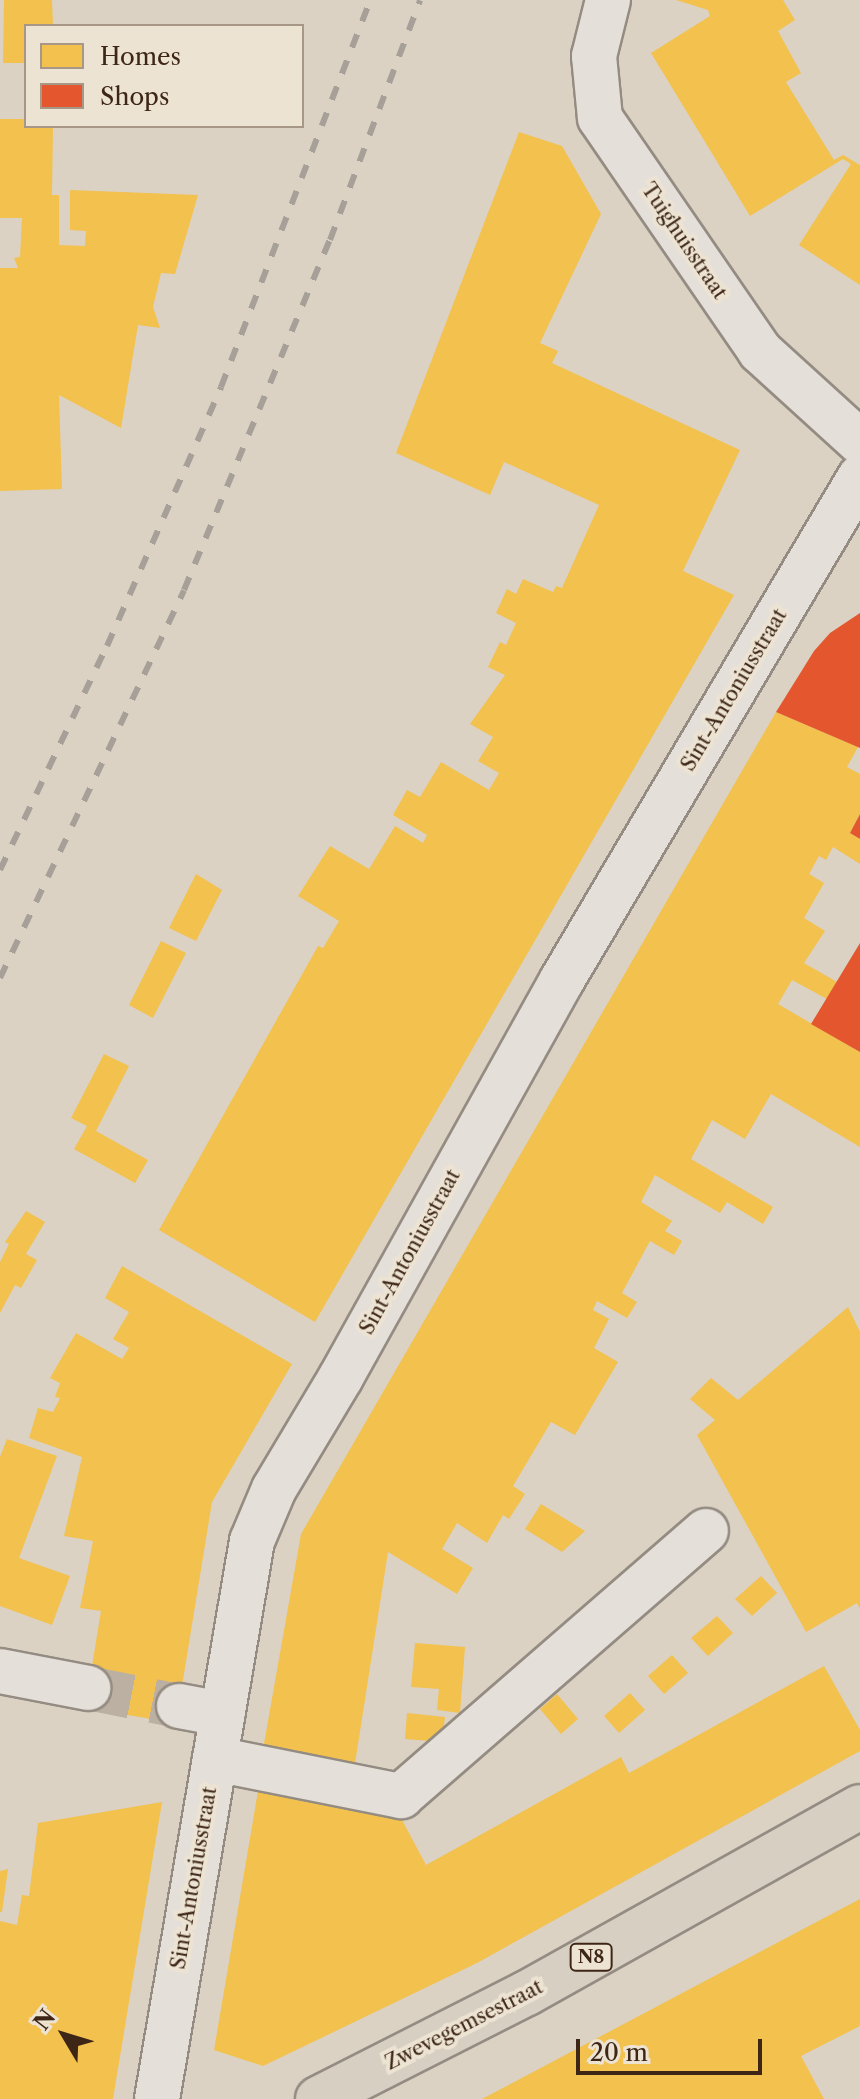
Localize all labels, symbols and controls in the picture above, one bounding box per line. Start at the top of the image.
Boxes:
legend [24,24,304,128]
text: Homes [100,42,181,71]
text: Shops [100,82,169,111]
street label: Tuighuisstraat [636,178,732,304]
street label: Sint-Antoniusstraat [676,605,792,775]
street label: Sint-Antoniusstraat [355,1165,465,1339]
street label: Sint-Antoniusstraat [166,1785,222,1971]
road number: N8 [569,1943,613,1971]
street label: Zwevegemsestraat [381,1975,547,2075]
north arrow [24,1995,104,2075]
text: N [28,2004,61,2036]
scale bar [580,2023,766,2073]
text: 20 m [590,2038,648,2067]

